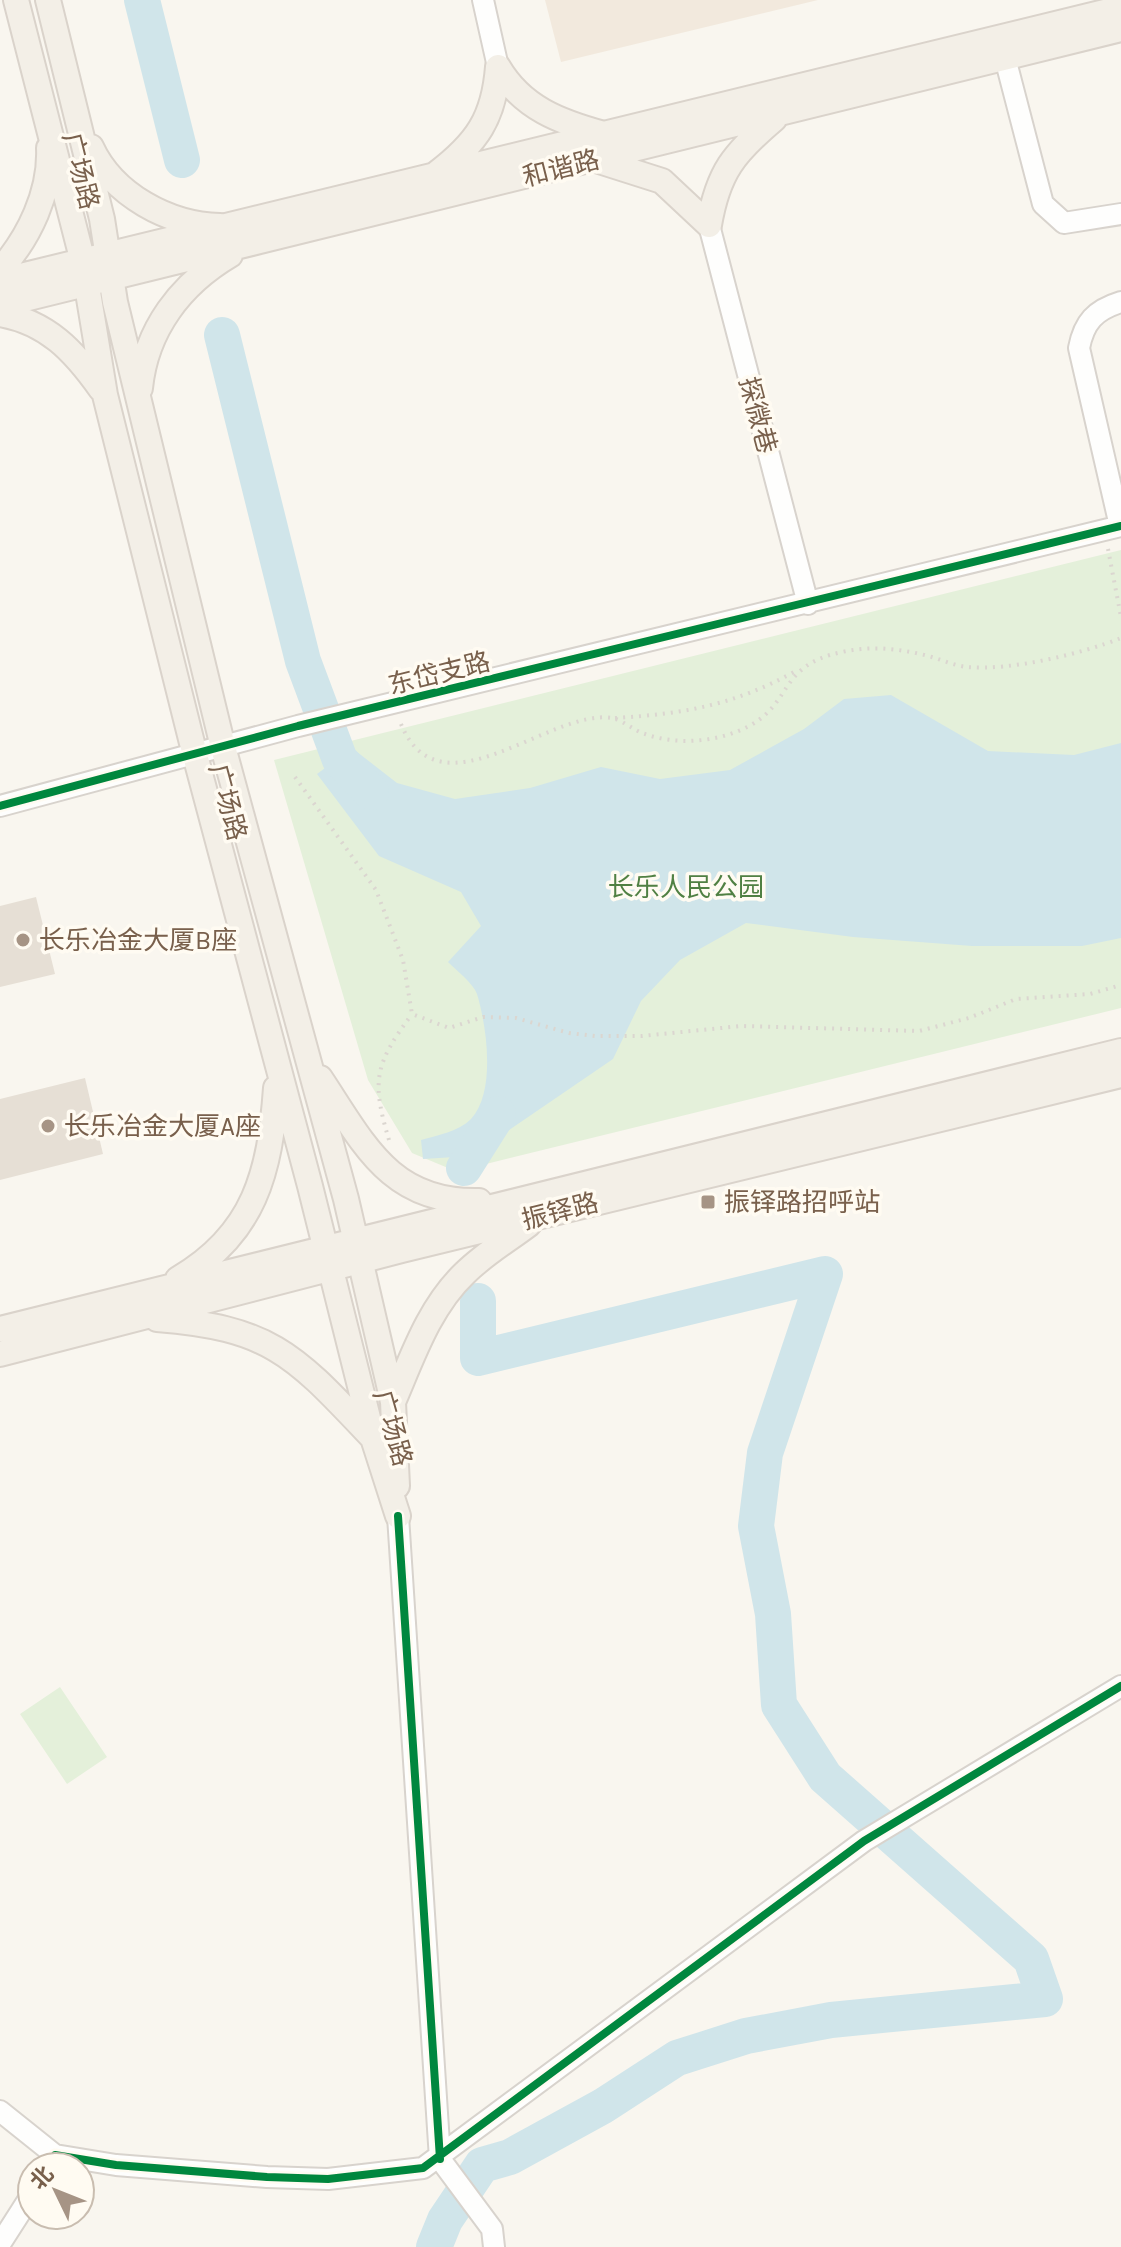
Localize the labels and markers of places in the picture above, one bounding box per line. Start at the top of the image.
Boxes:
place label: 长乐冶金大厦B座 [39,925,237,956]
marker: 长乐冶金大厦B座 [14,931,32,949]
place label: 长乐冶金大厦A座 [64,1111,261,1142]
marker: 长乐冶金大厦A座 [39,1117,57,1135]
place label: 振铎路招呼站 [724,1187,880,1218]
marker: 振铎路招呼站 [699,1193,717,1211]

